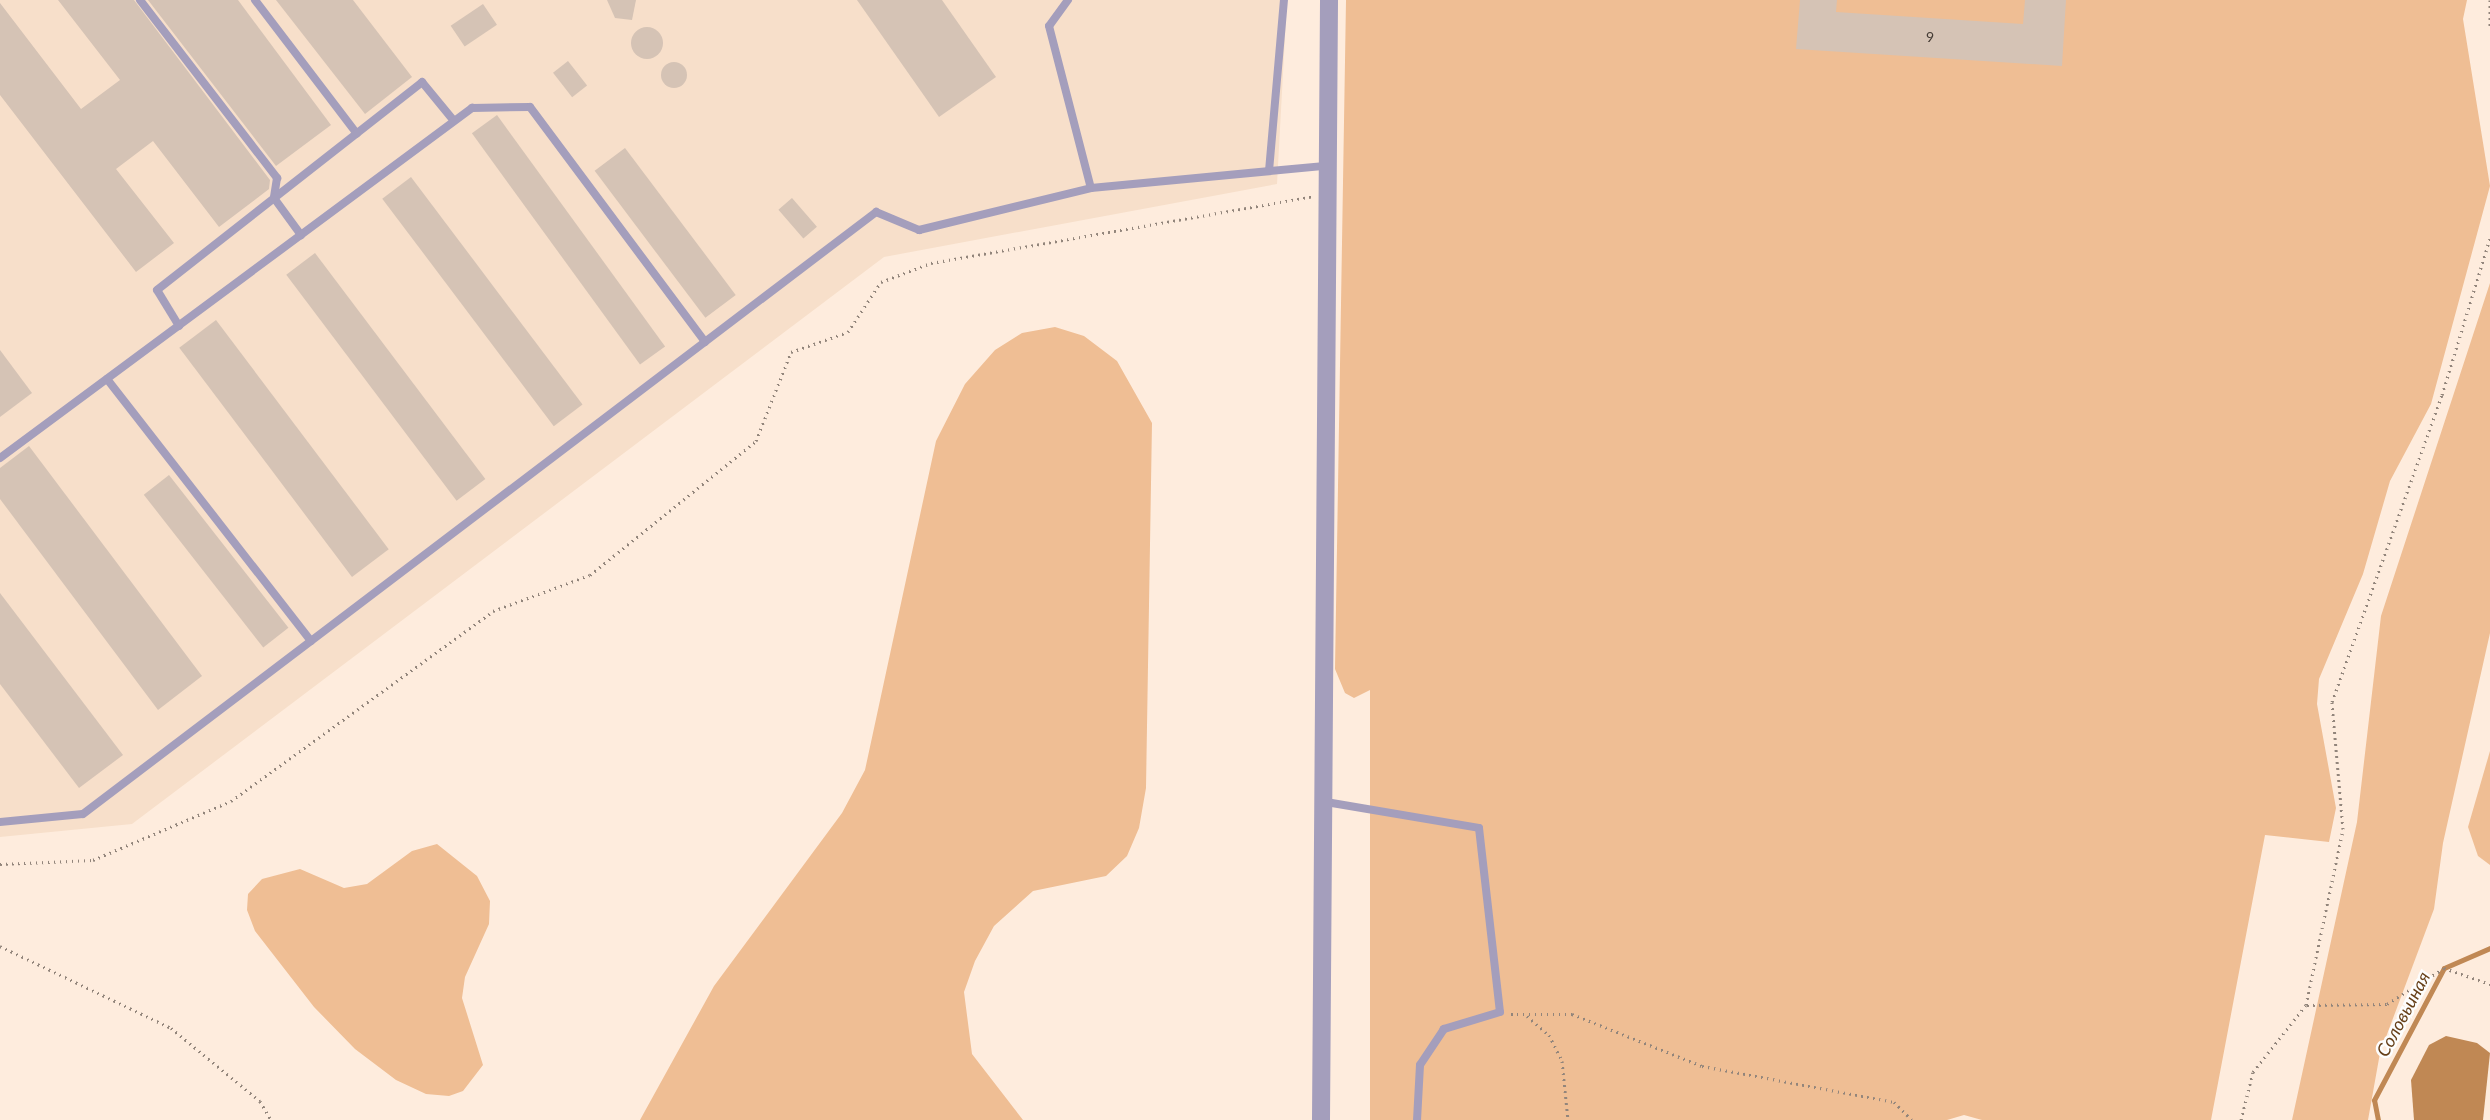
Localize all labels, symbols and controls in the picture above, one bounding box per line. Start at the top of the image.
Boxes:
house number: 9 [1926,29,1934,45]
water label: Соловьиная [2372,968,2434,1060]

